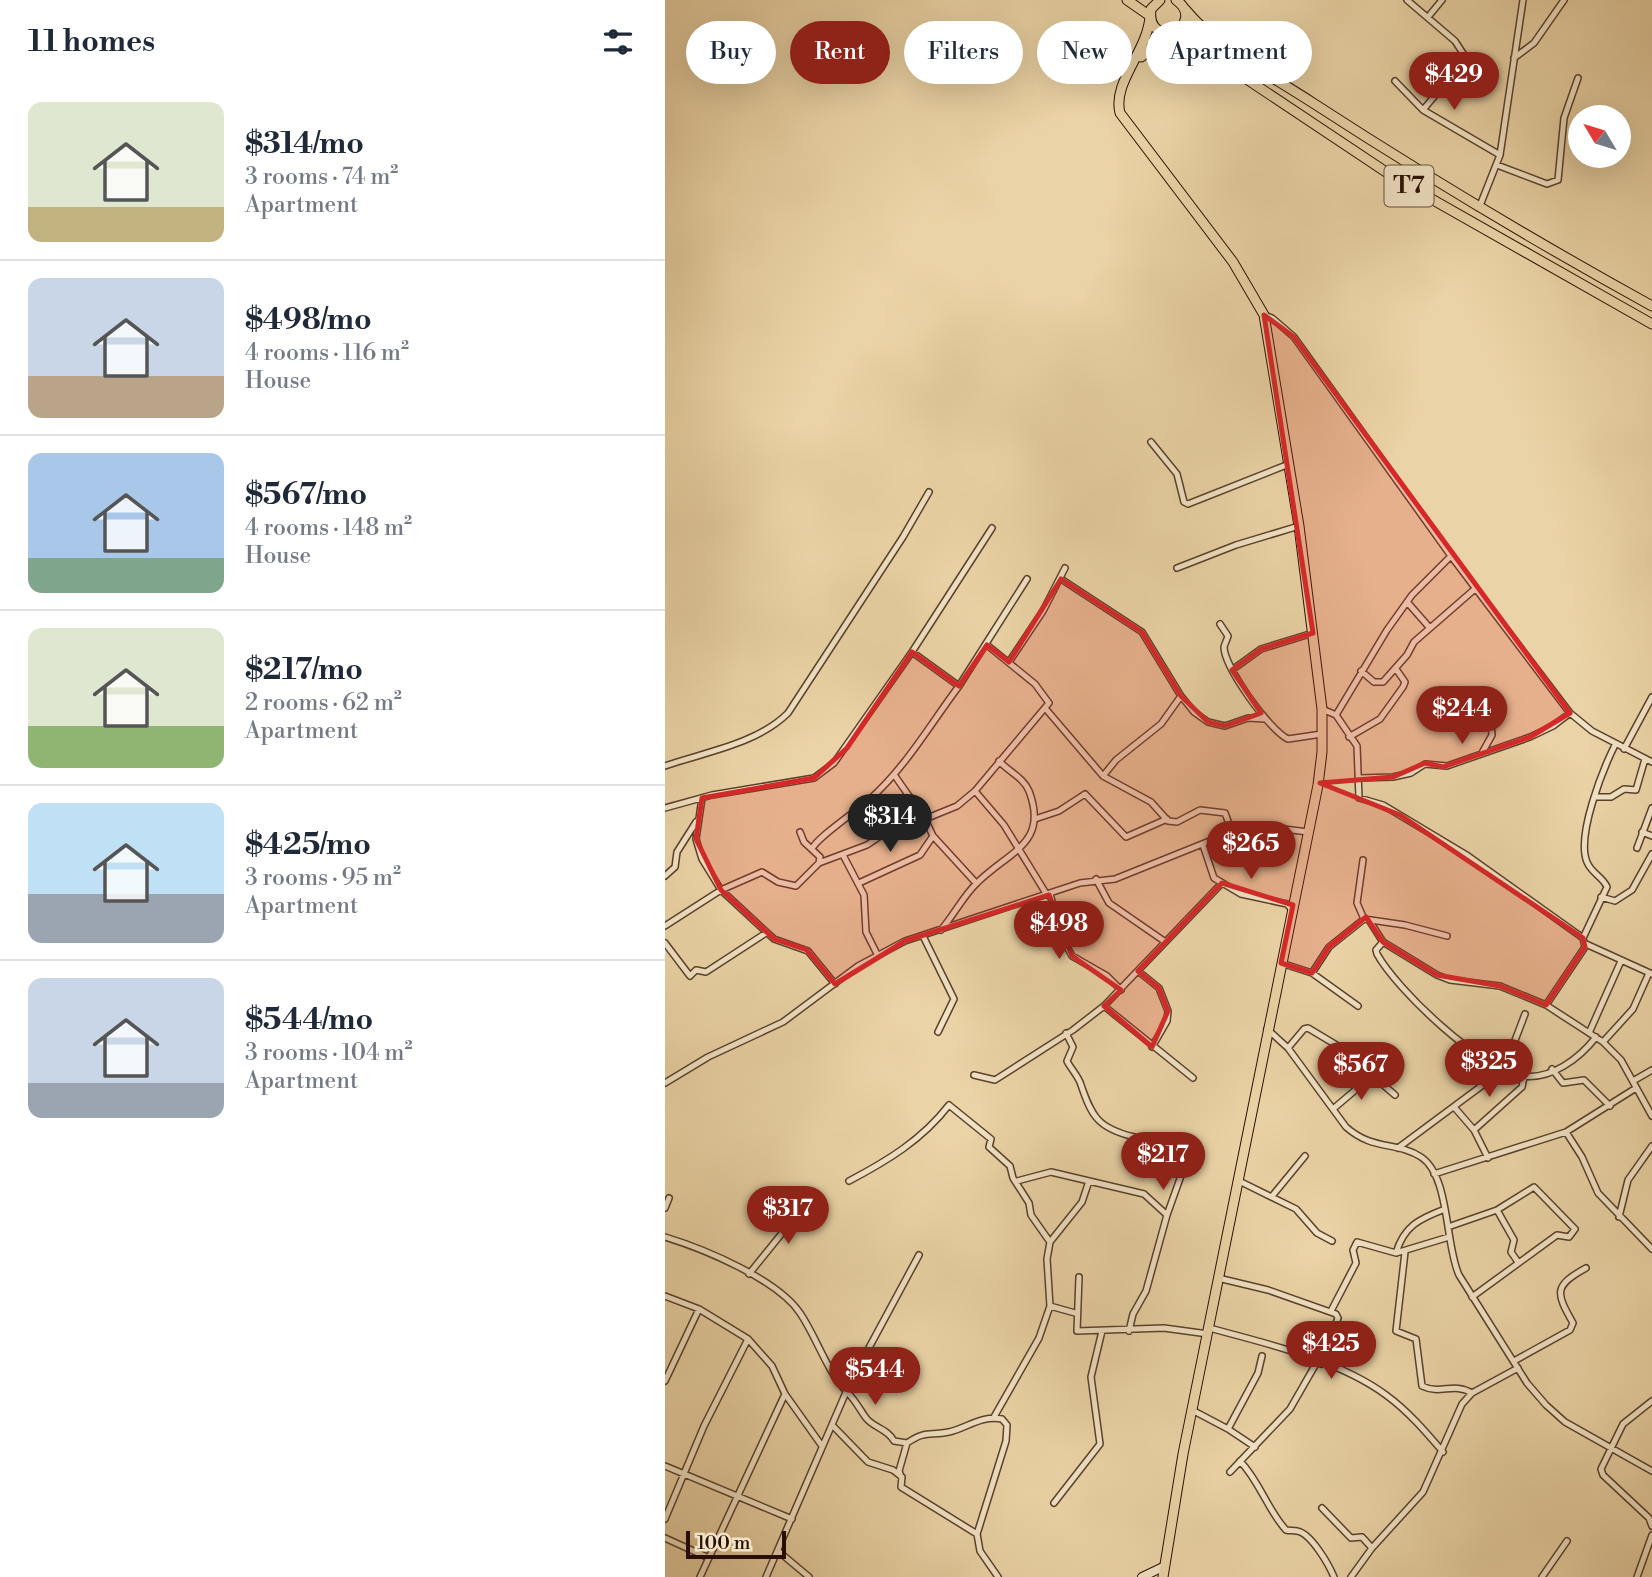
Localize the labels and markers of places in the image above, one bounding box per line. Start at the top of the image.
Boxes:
pin: $429 [1413,52,1495,112]
pin: $244 [1421,686,1503,746]
pin: $314 [849,794,931,854]
pin: $265 [1210,822,1292,881]
pin: $498 [1018,902,1100,961]
pin: $325 [1448,1040,1530,1099]
pin: $567 [1320,1042,1402,1102]
pin: $217 [1122,1132,1204,1192]
pin: $317 [747,1186,829,1246]
pin: $425 [1290,1322,1372,1381]
pin: $544 [834,1348,916,1407]

